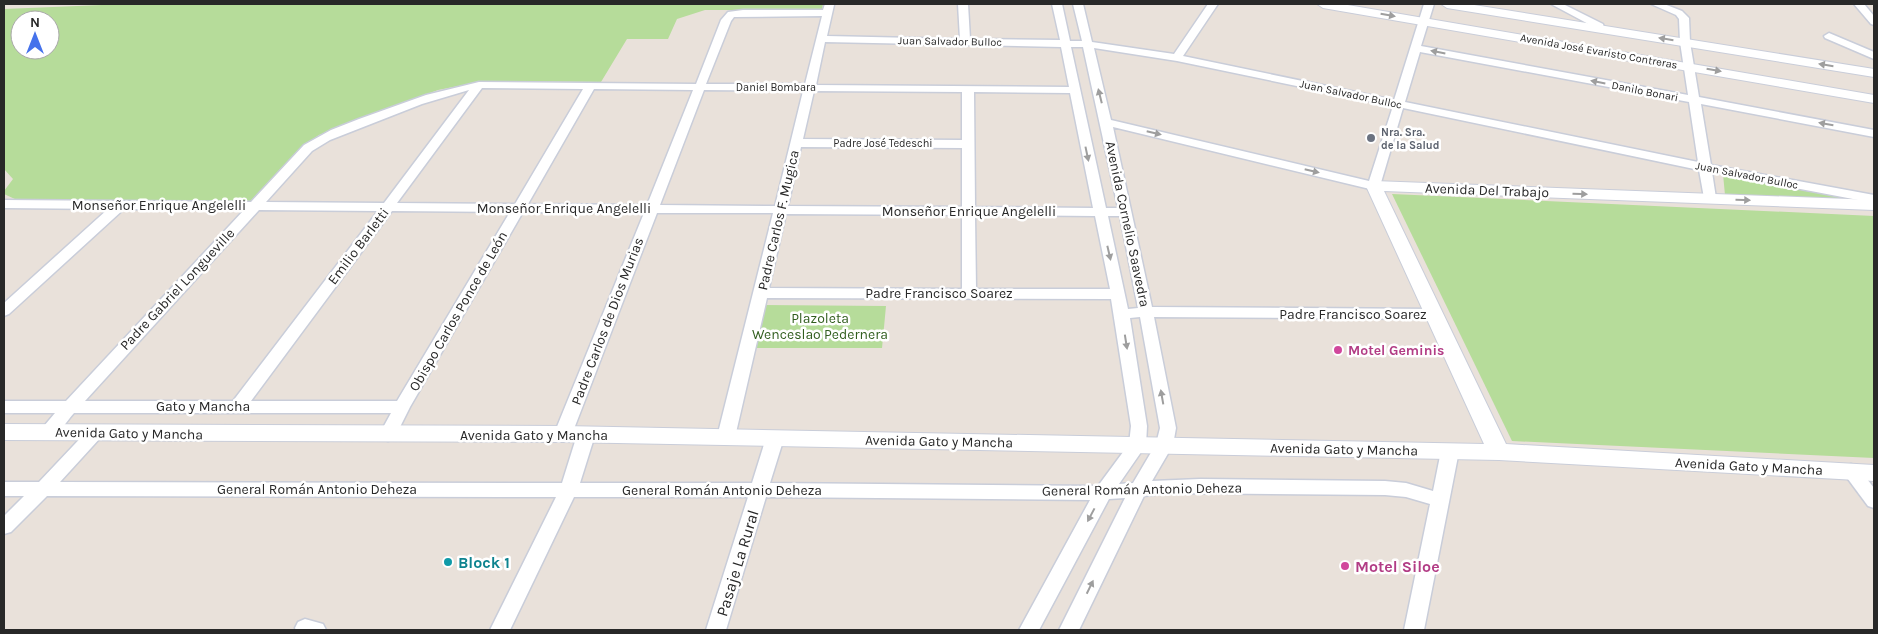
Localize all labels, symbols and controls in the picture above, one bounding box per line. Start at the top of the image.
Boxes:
north arrow [10,10,60,60]
one-way arrow [1380,12,1396,20]
text: N [30,14,40,31]
street label: Avenida José Evaristo Contreras [1519,31,1679,72]
street label: Juan Salvador Bulloc [898,34,1003,49]
one-way arrow [1657,35,1673,43]
one-way arrow [1430,47,1446,55]
one-way arrow [1818,61,1834,69]
one-way arrow [1706,67,1722,75]
street label: Juan Salvador Bulloc [1299,77,1404,112]
one-way arrow [1589,77,1605,85]
street label: Danilo Bonari [1610,79,1679,104]
street label: Daniel Bombara [736,81,816,94]
one-way arrow [1096,88,1104,103]
one-way arrow [1819,120,1834,128]
place label: Nra. Sra. de la Salud [1381,126,1439,152]
one-way arrow [1147,130,1162,138]
marker: Nra. Sra. de la Salud [1365,132,1377,144]
street label: Padre José Tedeschi [833,137,933,150]
street label: Avenida Cornelio Saavedra [1102,140,1153,309]
one-way arrow [1084,147,1092,163]
street label: Padre Carlos F. Mugica [754,148,803,292]
street label: Juan Salvador Bulloc [1694,159,1800,192]
one-way arrow [1305,167,1320,175]
street label: Avenida Del Trabajo [1425,180,1549,201]
one-way arrow [1573,190,1589,198]
one-way arrow [1735,196,1751,204]
street label: Monseñor Enrique Angelelli [72,197,246,214]
street label: Monseñor Enrique Angelelli [477,200,651,217]
street label: Monseñor Enrique Angelelli [882,203,1056,220]
street label: Emilio Barletti [324,205,393,288]
street label: Padre Gabriel Longueville [116,225,238,354]
street label: Obispo Carlos Ponce de León [406,228,511,394]
street label: Padre Carlos de Dios Murias [568,235,647,407]
one-way arrow [1105,245,1113,261]
street label: Padre Francisco Soarez [865,285,1013,302]
street label: Padre Francisco Soarez [1279,306,1427,323]
park label: Plazoleta Wenceslao Pedernera [752,310,888,343]
one-way arrow [1123,334,1131,350]
place label: Motel Geminis [1348,342,1444,359]
marker: Motel Geminis [1332,344,1344,356]
one-way arrow [1158,389,1166,405]
street label: Gato y Mancha [156,398,250,415]
street label: Avenida Gato y Mancha [55,424,203,443]
street label: Avenida Gato y Mancha [460,427,608,444]
street label: Avenida Gato y Mancha [865,432,1013,451]
street label: Avenida Gato y Mancha [1270,440,1418,459]
street label: Avenida Gato y Mancha [1675,454,1823,479]
street label: General Román Antonio Deheza [1042,479,1242,500]
street label: General Román Antonio Deheza [217,481,417,498]
street label: General Román Antonio Deheza [622,482,822,499]
street label: Pasaje La Rural [712,508,763,619]
one-way arrow [1087,508,1096,522]
place label: Block 1 [458,553,510,572]
marker: Block 1 [442,556,454,568]
place label: Motel Siloe [1355,557,1440,576]
marker: Motel Siloe [1339,560,1351,572]
one-way arrow [1086,579,1094,594]

